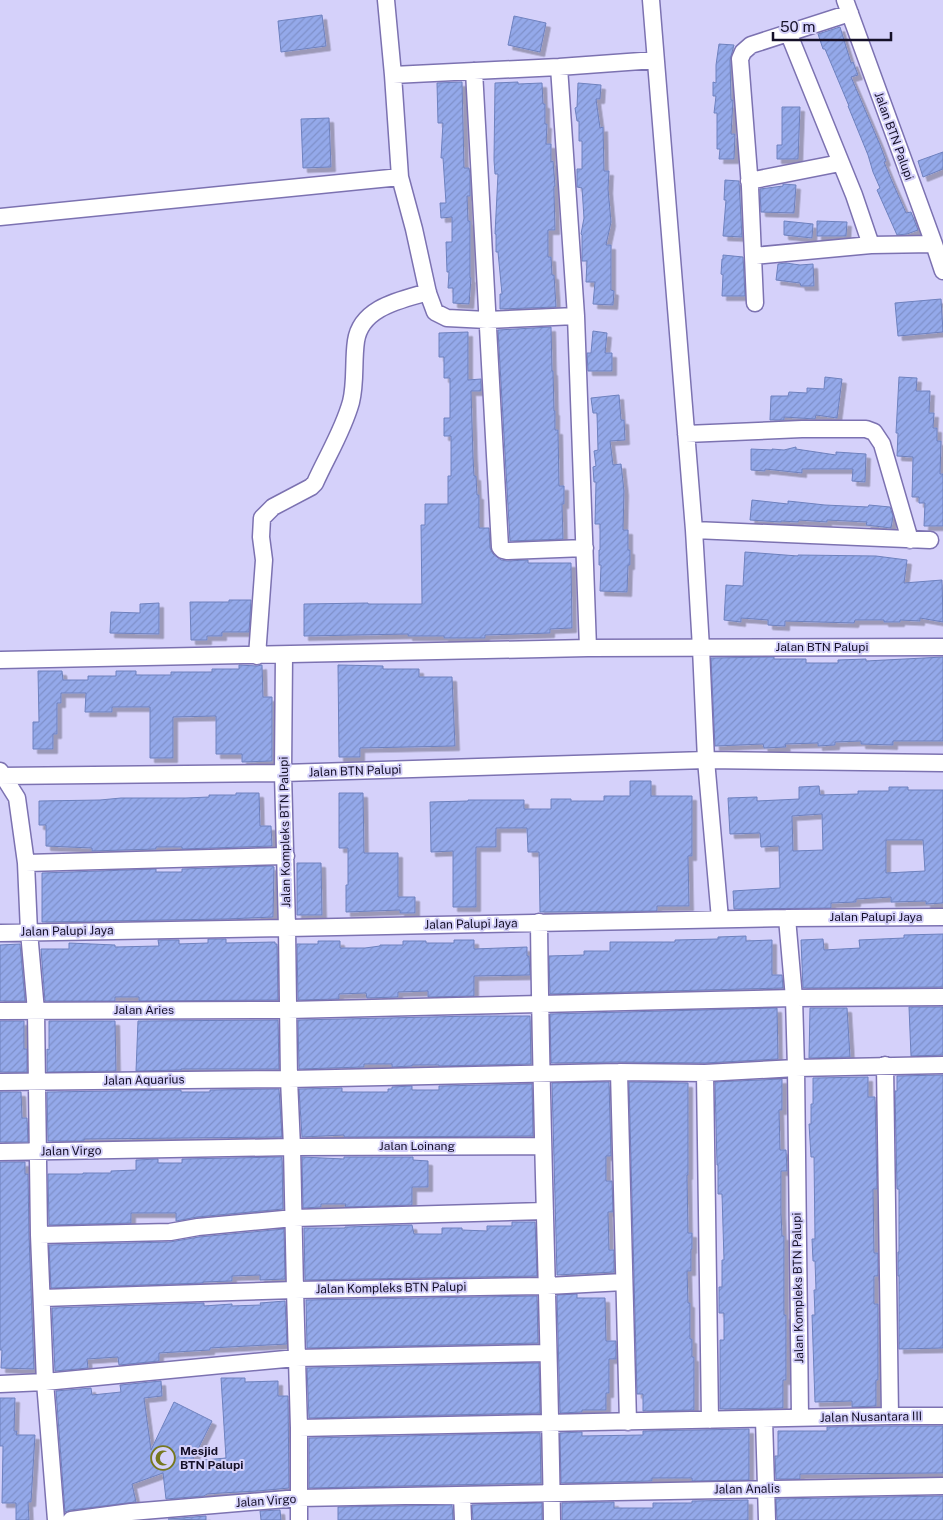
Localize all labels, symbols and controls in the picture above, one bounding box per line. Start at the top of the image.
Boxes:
scale bar [773,10,890,42]
text: 50 m [780,18,815,35]
street label: Jalan BTN Palupi [872,90,916,182]
street label: Jalan BTN Palupi [776,640,869,654]
street label: Jalan Kompleks BTN Palupi [277,756,293,908]
street label: Jalan BTN Palupi [308,762,402,780]
street label: Jalan Palupi Jaya [829,910,923,924]
street label: Jalan Palupi Jaya [424,916,518,932]
street label: Jalan Palupi Jaya [20,923,114,939]
street label: Jalan Aries [114,1003,174,1017]
street label: Jalan Aquarius [103,1072,185,1088]
street label: Jalan Loinang [379,1139,455,1153]
street label: Jalan Virgo [41,1143,102,1159]
street label: Jalan Kompleks BTN Palupi [790,1212,806,1364]
street label: Jalan Kompleks BTN Palupi [315,1280,467,1296]
street label: Jalan Nusantara III [820,1409,922,1425]
place label: Mesjid BTN Palupi [180,1444,243,1472]
mosque icon: Mesjid BTN Palupi [150,1445,176,1471]
street label: Jalan Analis [714,1481,780,1497]
street label: Jalan Virgo [235,1492,297,1510]

